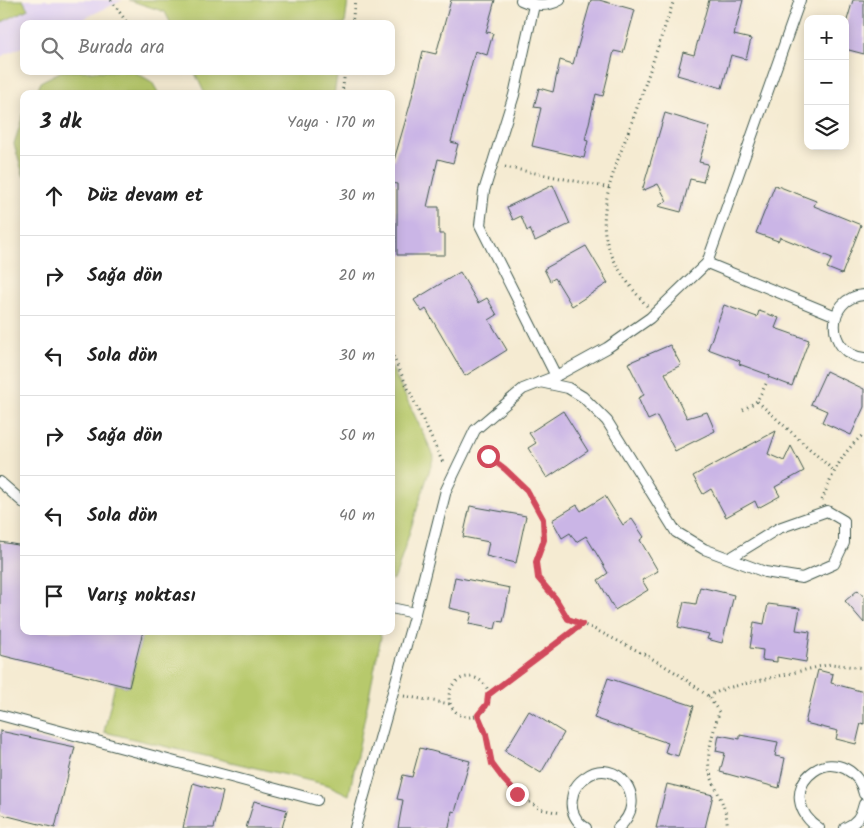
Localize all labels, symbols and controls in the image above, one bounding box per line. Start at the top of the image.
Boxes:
map controls [804,15,849,150]
button: + [804,15,849,60]
search box [20,20,395,75]
text: Burada ara [78,33,165,63]
icon: search [38,34,66,62]
button: − [804,60,849,105]
button: layers [804,105,849,150]
text: 3 dk [40,106,81,139]
text: Yaya · 170 m [287,110,375,135]
text: Düz devam et [87,181,203,211]
icon: ahead [40,182,68,210]
text: 30 m [339,183,375,208]
text: Sağa dön [87,261,163,291]
icon: right [40,262,68,290]
text: 20 m [339,263,375,288]
text: Sola dön [87,341,158,371]
icon: left [40,342,68,370]
text: 30 m [339,343,375,368]
text: Sağa dön [87,421,163,451]
icon: right [40,422,68,450]
text: 50 m [339,423,375,448]
route start [477,445,500,468]
text: Sola dön [87,501,158,531]
icon: left [40,502,68,530]
text: 40 m [339,503,375,528]
text: Varış noktası [87,581,195,611]
icon: arrive [40,582,68,610]
route end [506,783,529,806]

